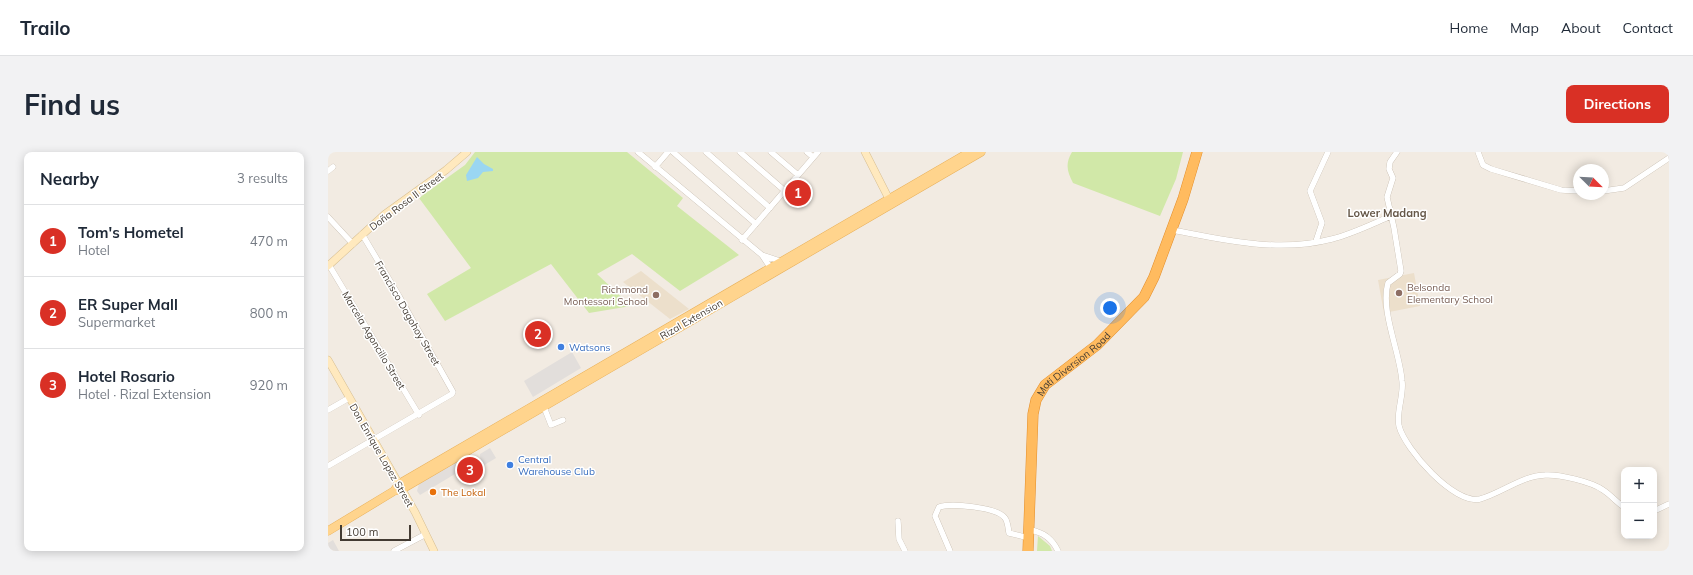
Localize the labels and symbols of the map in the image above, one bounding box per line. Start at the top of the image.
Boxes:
north arrow [1573,164,1609,200]
street label: Doña Rosa II Street [367,169,446,233]
pin: 1 [785,178,811,208]
district label: Lower Madang [1348,206,1427,220]
street label: Francisco Dagohoy Street [372,259,443,368]
place label: Belsonda Elementary School [1407,281,1493,306]
place label: Richmond Montessori School [564,283,648,308]
marker: Belsonda Elementary School [1394,288,1404,298]
street label: Marcela Agoncillo Street [339,289,408,392]
marker: Richmond Montessori School [651,290,661,300]
street label: Rizal Extension [658,296,725,343]
your location [1100,298,1120,318]
pin: 2 [525,319,551,349]
street label: Mati Diversion Road [1034,329,1113,399]
place label: Watsons [569,341,611,354]
marker: Watsons [556,342,566,352]
street label: Don Enrique Lopez Street [347,401,417,510]
place label: Central Warehouse Club [518,453,595,478]
pin: 3 [457,455,483,485]
marker: Central Warehouse Club [505,460,515,470]
place label: The Lokal [441,486,486,499]
marker: The Lokal [428,487,438,497]
scale bar [340,523,411,542]

